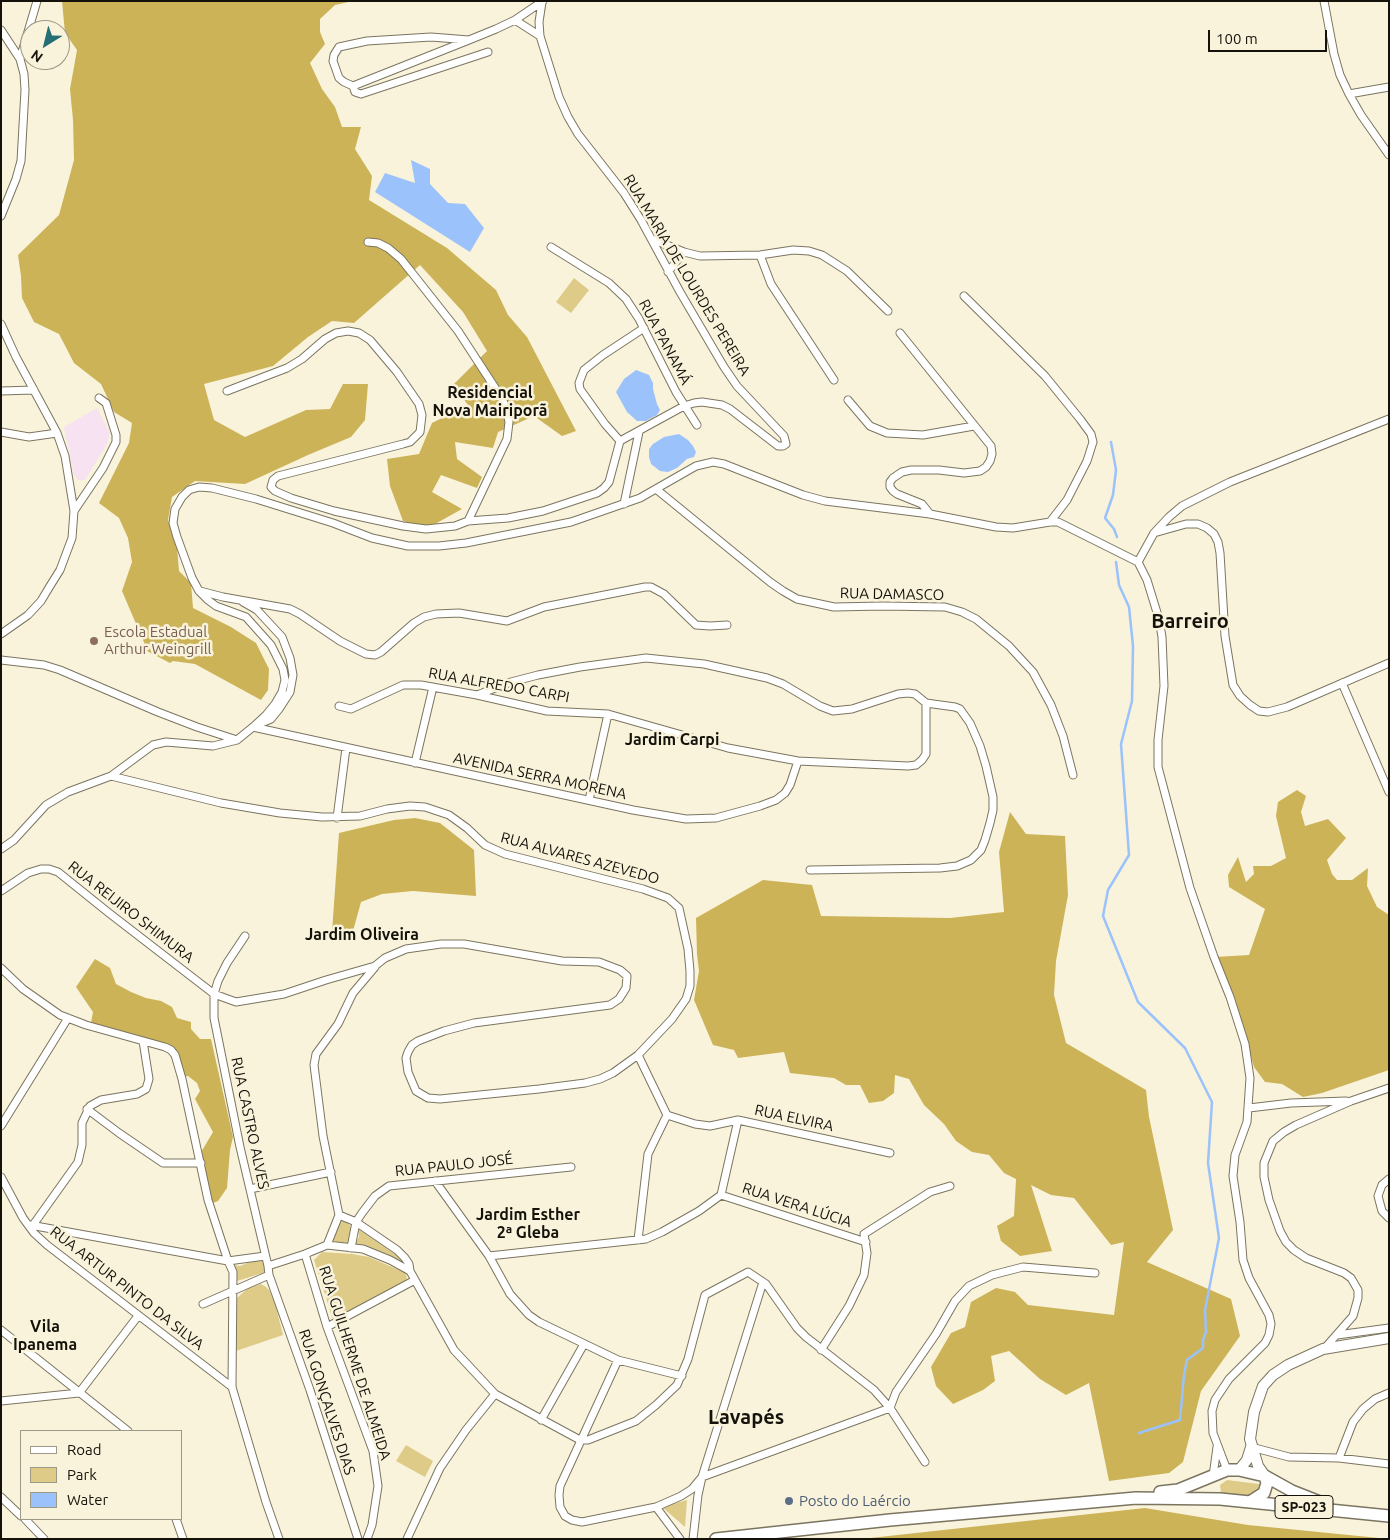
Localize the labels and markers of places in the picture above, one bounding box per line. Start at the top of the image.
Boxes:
place label: Escola Estadual Arthur Weingrill [104,623,212,658]
marker: Escola Estadual Arthur Weingrill [88,635,100,647]
place label: Posto do Laércio [799,1492,911,1510]
marker: Posto do Laércio [783,1495,795,1507]

